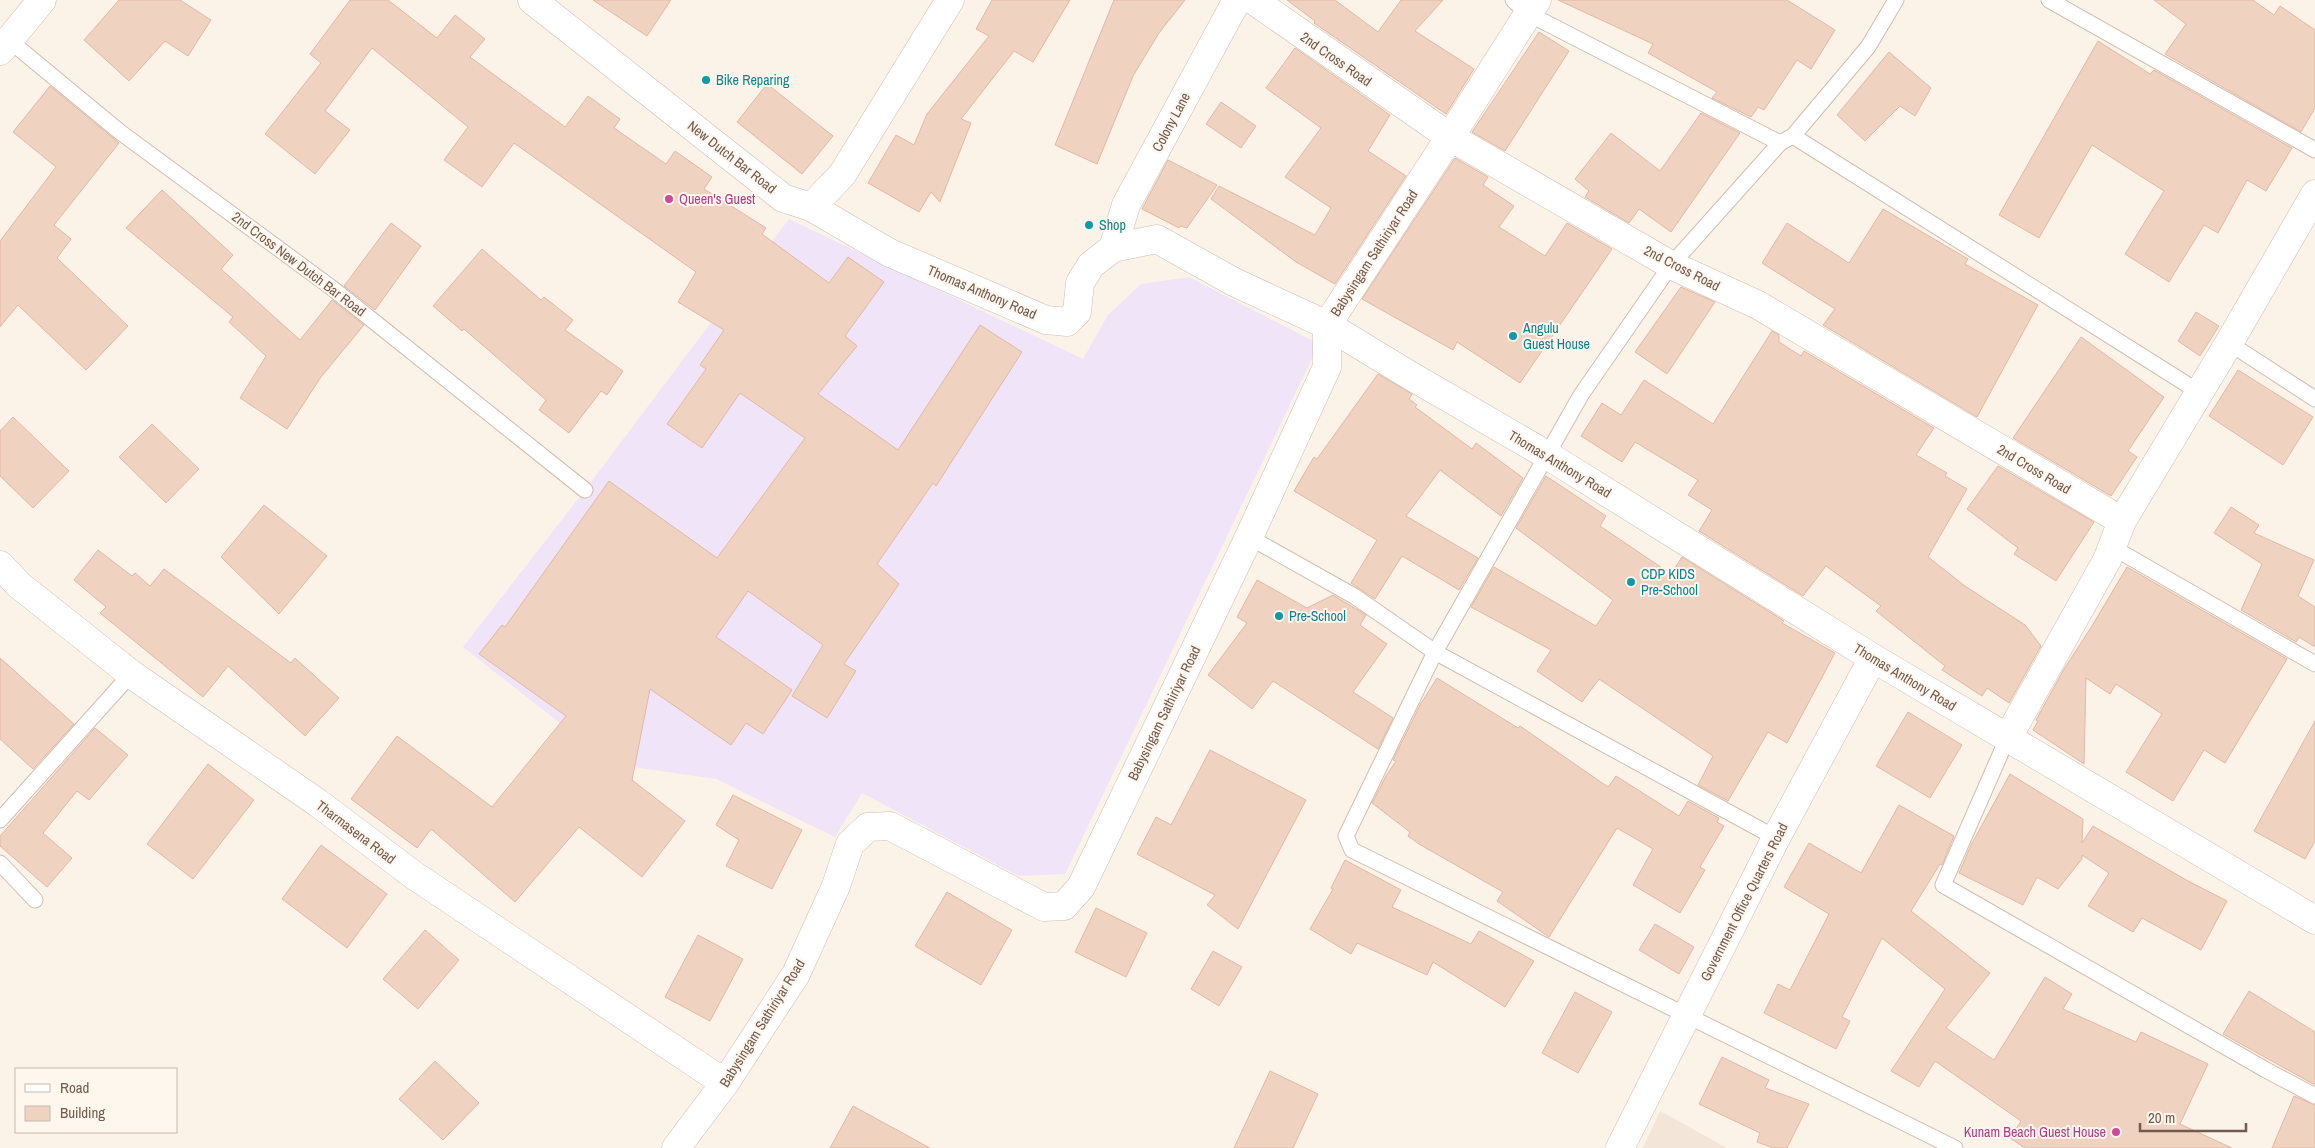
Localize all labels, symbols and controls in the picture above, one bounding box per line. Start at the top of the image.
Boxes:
street label: 2nd Cross Road [1297,28,1375,90]
place label: Bike Reparing [716,71,790,89]
marker: Bike Reparing [700,74,712,86]
street label: Colony Lane [1148,89,1194,155]
street label: New Dutch Bar Road [684,117,780,197]
street label: Babysingam Sathiriyar Road [1326,186,1422,320]
place label: Queen's Guest [679,190,755,208]
marker: Queen's Guest [663,193,675,205]
street label: 2nd Cross New Dutch Bar Road [228,208,370,320]
place label: Shop [1099,216,1126,234]
marker: Shop [1083,219,1095,231]
street label: 2nd Cross Road [1641,241,1723,295]
street label: Thomas Anthony Road [925,261,1039,323]
place label: Angulu Guest House [1522,319,1590,353]
marker: Angulu Guest House [1507,330,1519,342]
street label: Thomas Anthony Road [1505,426,1615,502]
street label: 2nd Cross Road [1994,440,2074,498]
place label: CDP KIDS Pre-School [1641,565,1698,599]
marker: CDP KIDS Pre-School [1625,576,1637,588]
place label: Pre-School [1289,607,1346,625]
marker: Pre-School [1273,610,1285,622]
street label: Thomas Anthony Road [1850,639,1960,715]
street label: Babysingam Sathiriyar Road [1124,643,1204,783]
street label: Tharmasena Road [313,796,399,868]
street label: Government Office Quarters Road [1696,820,1792,984]
street label: Babysingam Sathiriyar Road [715,956,809,1090]
legend [15,1068,178,1133]
text: Road [60,1077,89,1098]
scale bar [2140,1100,2246,1132]
text: Building [60,1102,105,1123]
text: 20 m [2148,1107,2175,1128]
place label: Kunam Beach Guest House [1964,1123,2106,1141]
marker: Kunam Beach Guest House [2110,1126,2122,1138]

